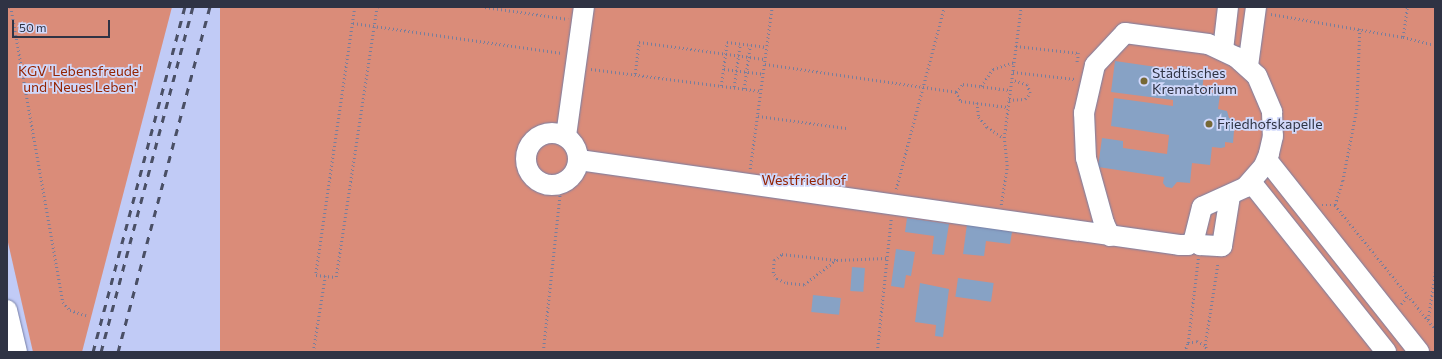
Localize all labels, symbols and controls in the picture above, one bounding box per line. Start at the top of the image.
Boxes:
scale bar [14,12,112,38]
text: 50 m [19,20,47,34]
park label: KGV 'Lebensfreude' und 'Neues Leben' [18,63,142,96]
place label: Städtisches Krematorium [1152,65,1237,98]
marker: Städtisches Krematorium [1139,76,1149,86]
place label: Friedhofskapelle [1217,116,1323,132]
marker: Friedhofskapelle [1204,119,1214,129]
park label: Westfriedhof [762,172,846,188]

